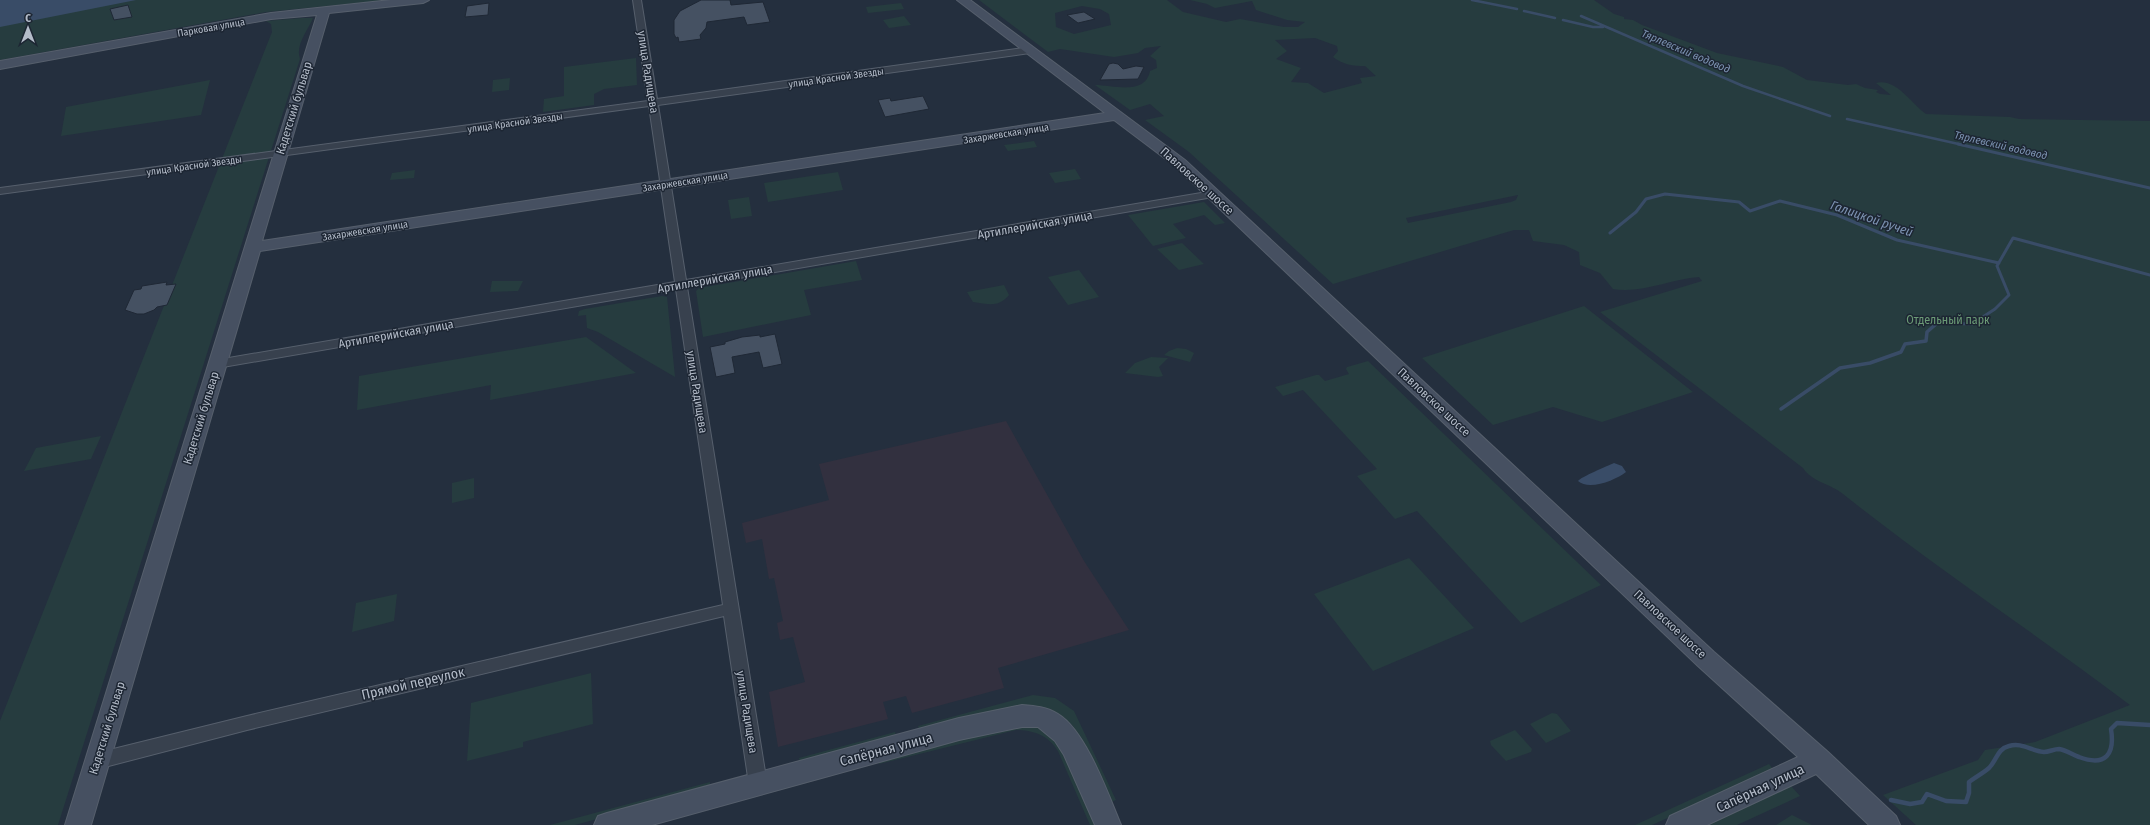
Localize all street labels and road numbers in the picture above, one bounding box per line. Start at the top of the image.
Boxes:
street label: Парковая улица [176,16,246,40]
street label: улица Радищева [635,30,661,114]
street label: Кадетский бульвар [273,60,315,156]
street label: улица Красной Звезды [788,65,884,91]
street label: улица Красной Звезды [467,110,563,136]
street label: Захаржевская улица [963,121,1050,147]
street label: Павловское шоссе [1157,144,1237,218]
street label: улица Красной Звезды [146,153,242,179]
street label: Захаржевская улица [642,169,729,195]
street label: Артиллерийская улица [976,208,1094,242]
street label: Захаржевская улица [322,218,409,244]
street label: Артиллерийская улица [656,262,774,296]
street label: Артиллерийская улица [337,317,455,351]
street label: улица Радищева [684,350,710,434]
street label: Павловское шоссе [1395,365,1473,439]
street label: Кадетский бульвар [180,370,222,466]
street label: Павловское шоссе [1631,587,1709,661]
street label: Прямой переулок [360,663,467,704]
street label: улица Радищева [734,670,760,754]
street label: Кадетский бульвар [86,680,128,776]
street label: Сапёрная улица [838,729,934,770]
street label: Сапёрная улица [1713,761,1807,816]

